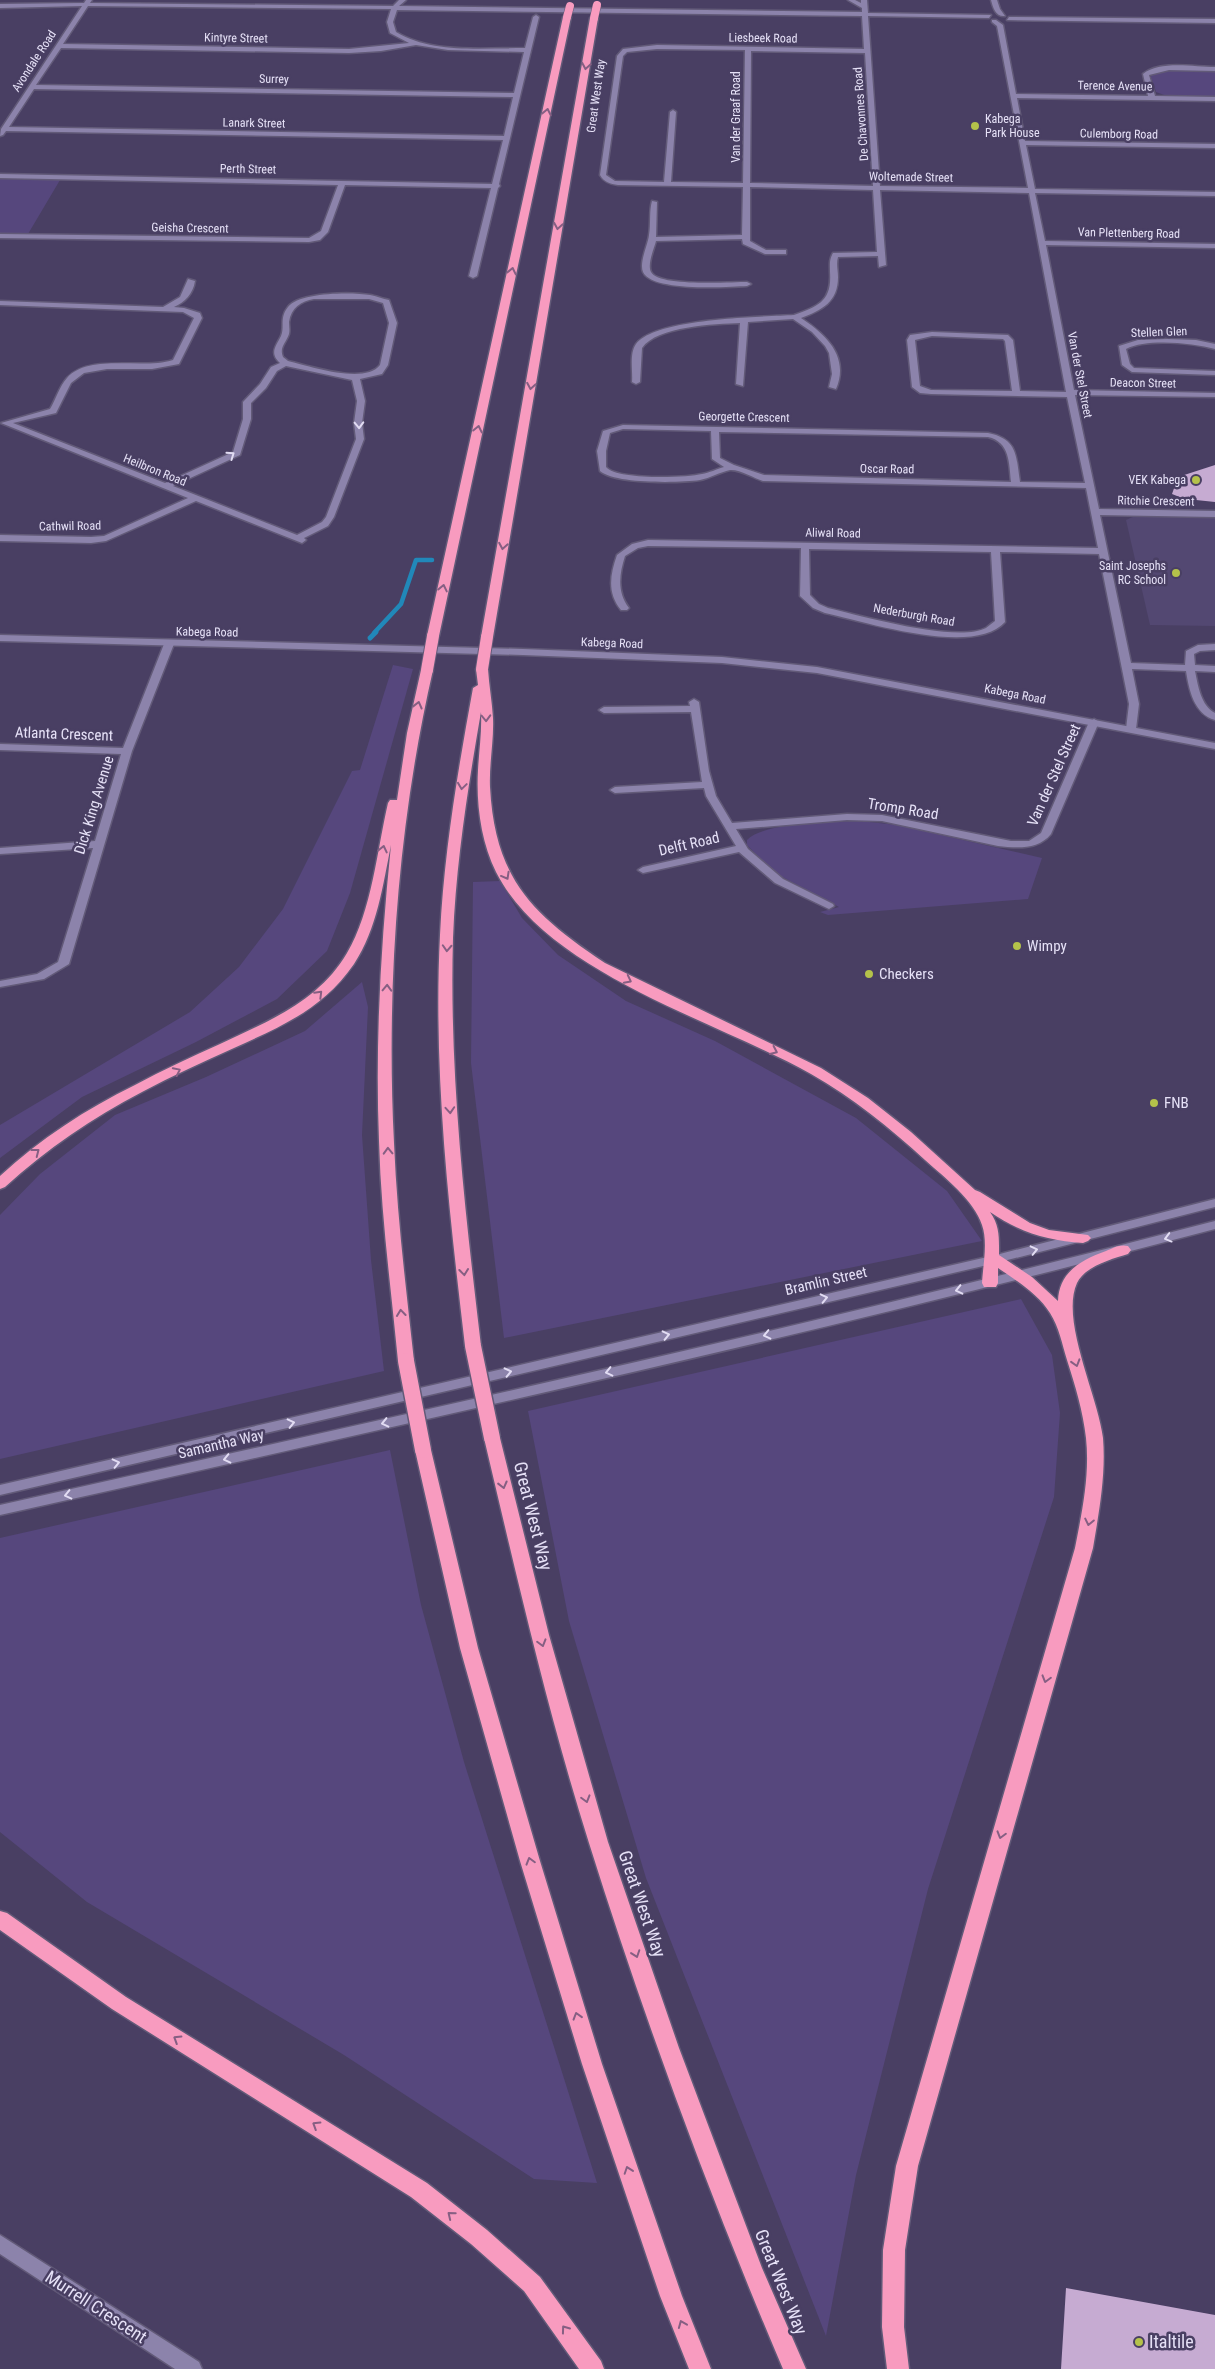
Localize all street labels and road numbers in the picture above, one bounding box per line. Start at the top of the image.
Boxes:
street label: Avondale Road [9,28,59,94]
street label: Kintyre Street [204,30,268,46]
street label: Liesbeek Road [728,30,798,46]
street label: Great West Way [584,58,608,134]
street label: De Chavonnes Road [851,67,871,161]
street label: Van der Graaf Road [729,71,743,163]
street label: Surrey [259,72,289,86]
street label: Terence Avenue [1078,78,1153,94]
street label: Lanark Street [222,115,286,131]
street label: Culemborg Road [1080,126,1158,142]
street label: Perth Street [220,162,277,176]
street label: Woltemade Street [869,169,954,185]
street label: Geisha Crescent [151,220,229,236]
street label: Van Plettenberg Road [1078,225,1180,241]
street label: Stellen Glen [1131,324,1188,340]
street label: Van der Stel Street [1065,331,1095,420]
street label: Deacon Street [1110,375,1177,391]
street label: Georgette Crescent [698,409,790,425]
street label: Heilbron Road [121,451,189,489]
street label: Oscar Road [860,462,914,476]
street label: Ritchie Crescent [1117,493,1195,509]
street label: Cathwil Road [39,518,101,534]
street label: Aliwal Road [805,526,861,540]
street label: Nederburgh Road [872,601,956,629]
street label: Kabega Road [176,624,238,640]
street label: Kabega Road [581,635,643,651]
street label: Kabega Road [983,681,1047,707]
street label: Van der Stel Street [1023,721,1085,829]
street label: Atlanta Crescent [15,723,113,745]
street label: Dick King Avenue [70,754,118,856]
street label: Tromp Road [866,795,940,823]
street label: Delft Road [657,828,721,860]
street label: Bramlin Street [783,1263,869,1299]
street label: Samantha Way [176,1425,266,1463]
street label: Great West Way [510,1459,557,1573]
street label: Great West Way [614,1848,671,1960]
street label: Great West Way [751,2226,812,2338]
street label: Murrell Crescent [42,2266,151,2347]

